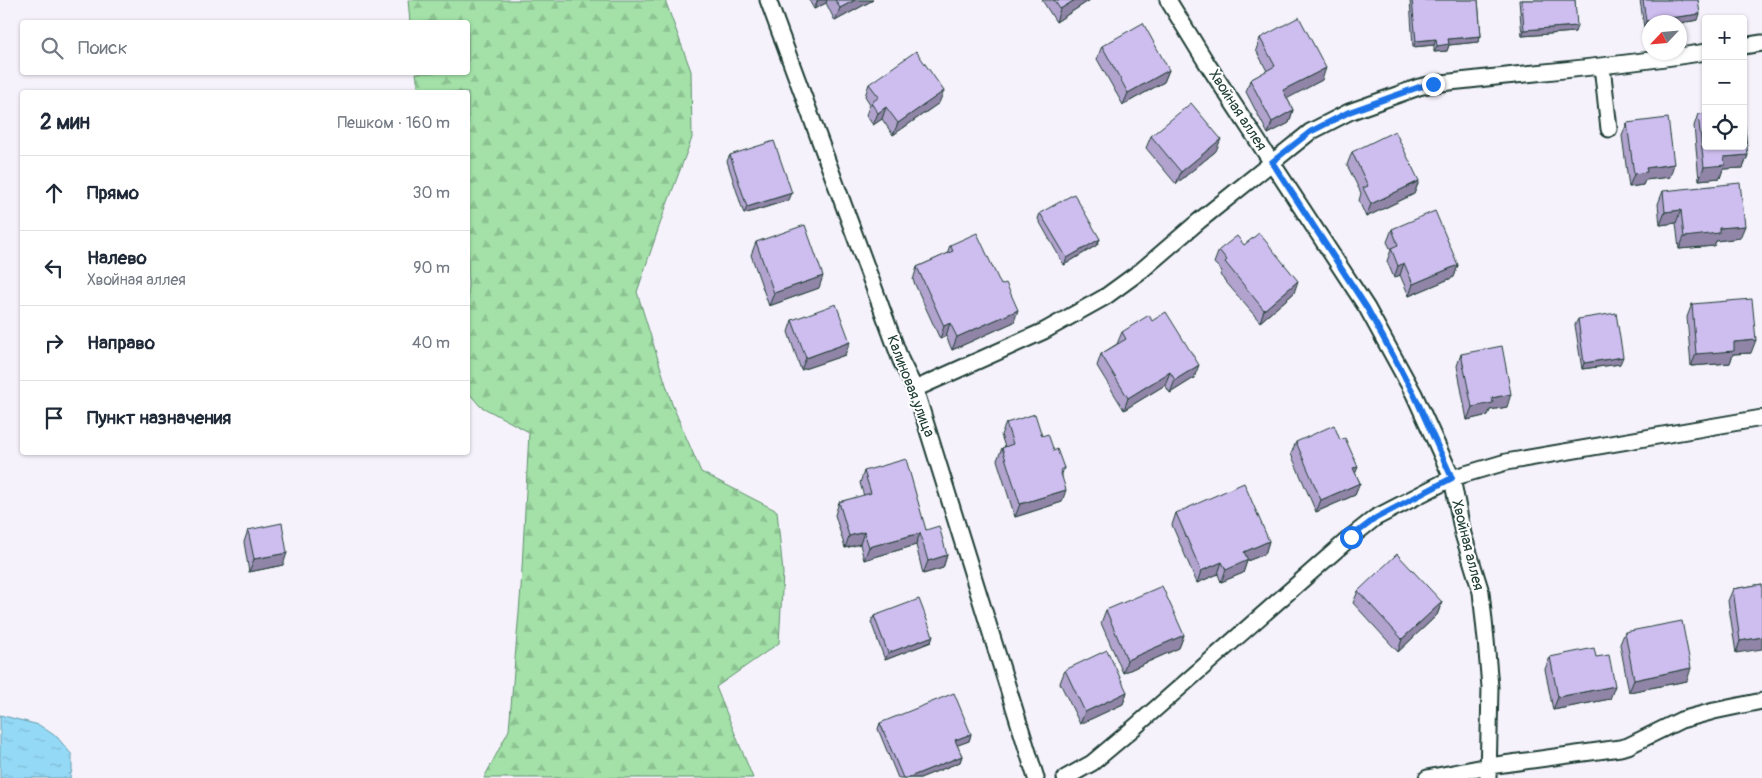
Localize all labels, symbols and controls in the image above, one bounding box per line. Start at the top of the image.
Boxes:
north arrow [1642,15,1687,60]
map controls [1702,15,1747,150]
button: + [1702,15,1747,60]
search box [20,20,470,75]
icon: search [38,34,66,62]
text: Поиск [78,36,128,60]
button: − [1702,60,1747,105]
street label: Хвойная аллея [1204,66,1271,154]
route end [1422,73,1445,96]
button: locate [1702,105,1747,150]
text: 2 мин [40,109,90,136]
text: Пешком · 160 m [338,113,450,133]
icon: ahead [40,179,68,207]
text: Прямо [87,181,139,205]
text: 30 m [412,183,450,203]
text: Налево [87,246,147,270]
icon: left [40,254,68,282]
text: 90 m [413,258,450,278]
text: Хвойная аллея [87,270,186,290]
icon: right [40,329,68,357]
text: Направо [87,331,155,355]
street label: Калиновая улица [882,332,939,440]
text: 40 m [412,333,450,353]
icon: arrive [40,404,68,432]
text: Пункт назначения [87,406,231,430]
street label: Хвойная аллея [1447,498,1488,592]
route start [1340,526,1363,549]

